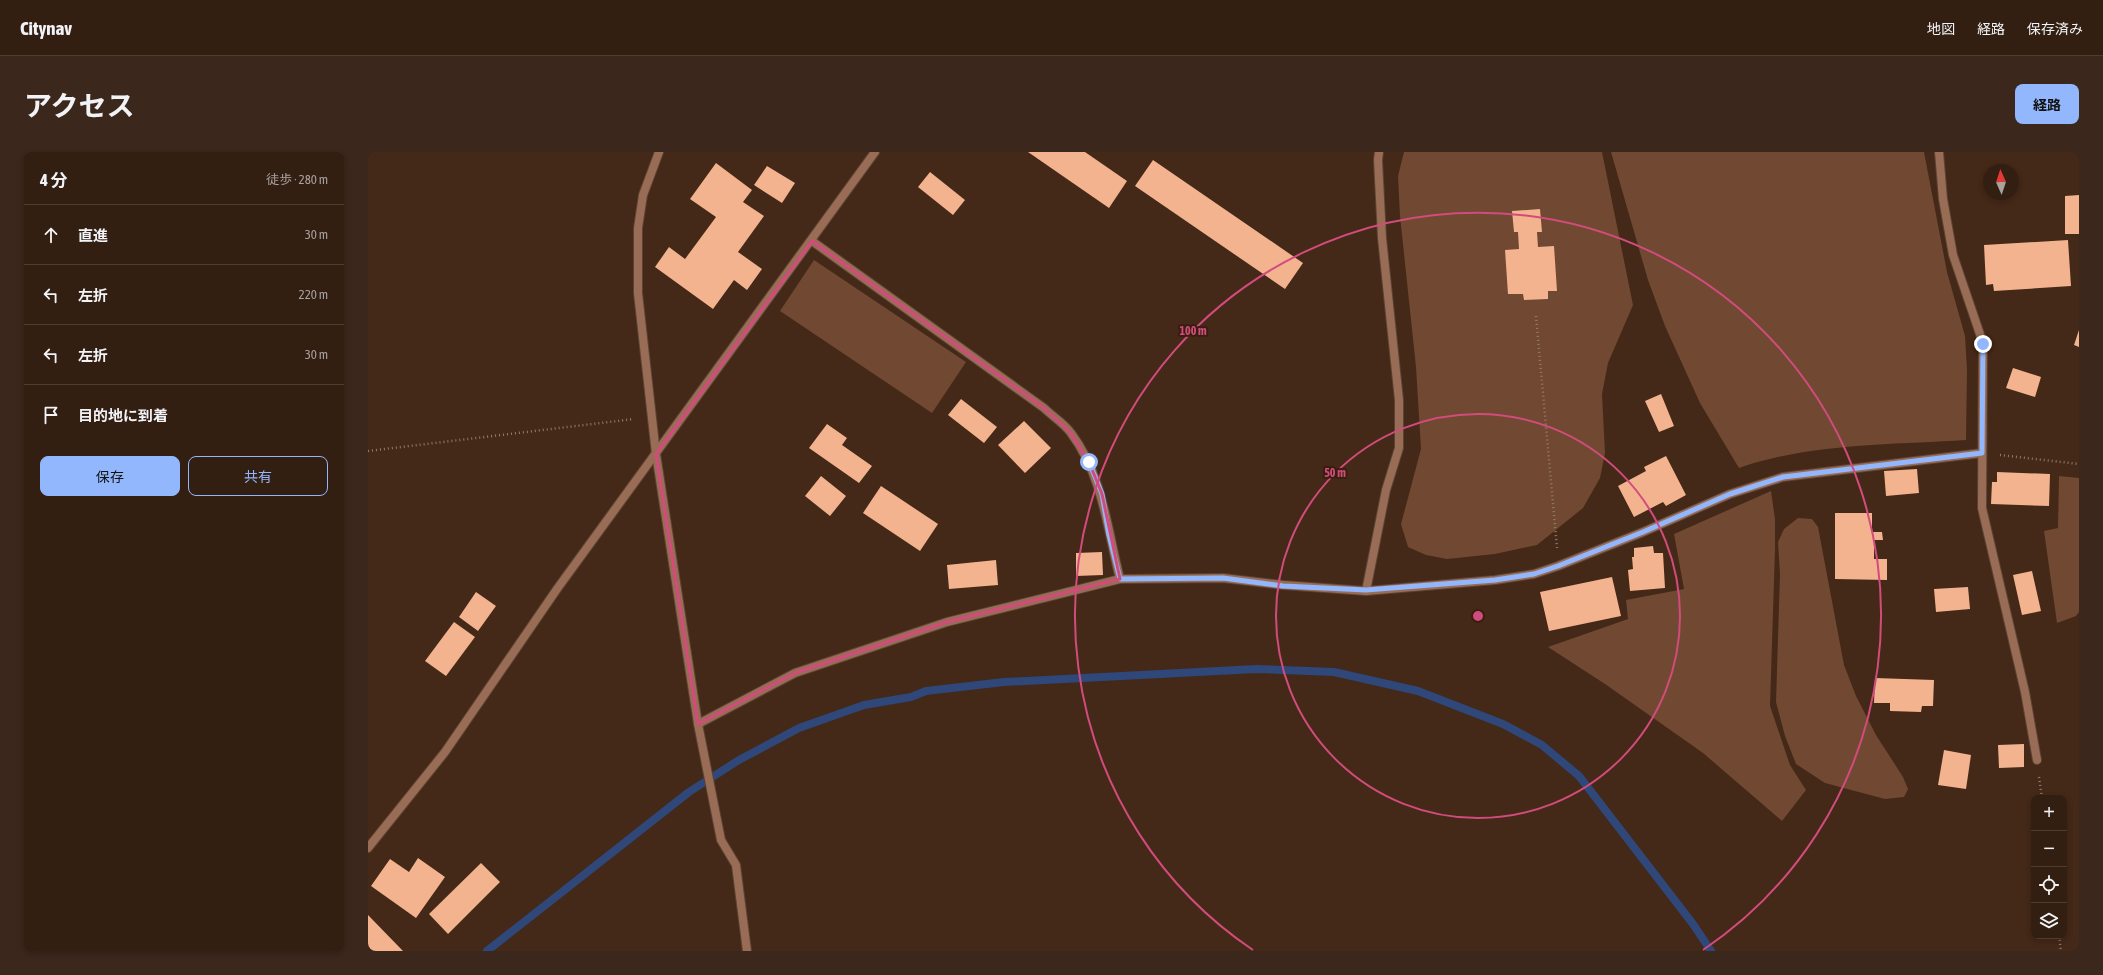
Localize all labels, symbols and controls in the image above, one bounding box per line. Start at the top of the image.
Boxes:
text: Citynav [20,17,72,39]
text: 地図 [1927,21,1955,37]
text: 経路 [1977,21,2005,37]
text: 保存済み [2027,21,2083,37]
button: 経路 [2015,84,2079,124]
text: アクセス [24,90,135,122]
north arrow [1983,164,2019,200]
text: 4 分 [40,170,67,190]
text: 徒歩 · 280 m [266,172,328,187]
icon: ahead [40,224,62,246]
text: 直進 [78,227,108,244]
text: 30 m [305,227,328,242]
icon: left [40,284,62,306]
text: 左折 [78,287,108,304]
text: 220 m [299,287,328,302]
text: 100 m [1179,324,1207,338]
route end [1974,335,1992,353]
icon: left [40,344,62,366]
text: 左折 [78,347,108,364]
text: 30 m [305,347,328,362]
icon: arrive [40,404,62,426]
text: 目的地に到着 [78,407,168,424]
route start [1080,453,1098,471]
button: 保存 [40,456,180,496]
button: 共有 [188,456,328,496]
text: 50 m [1324,466,1346,480]
centre of rings [1471,609,1485,623]
map controls [2031,795,2067,939]
button: + [2031,795,2067,831]
button: − [2031,831,2067,867]
button: locate [2031,867,2067,903]
button: layers [2031,903,2067,939]

